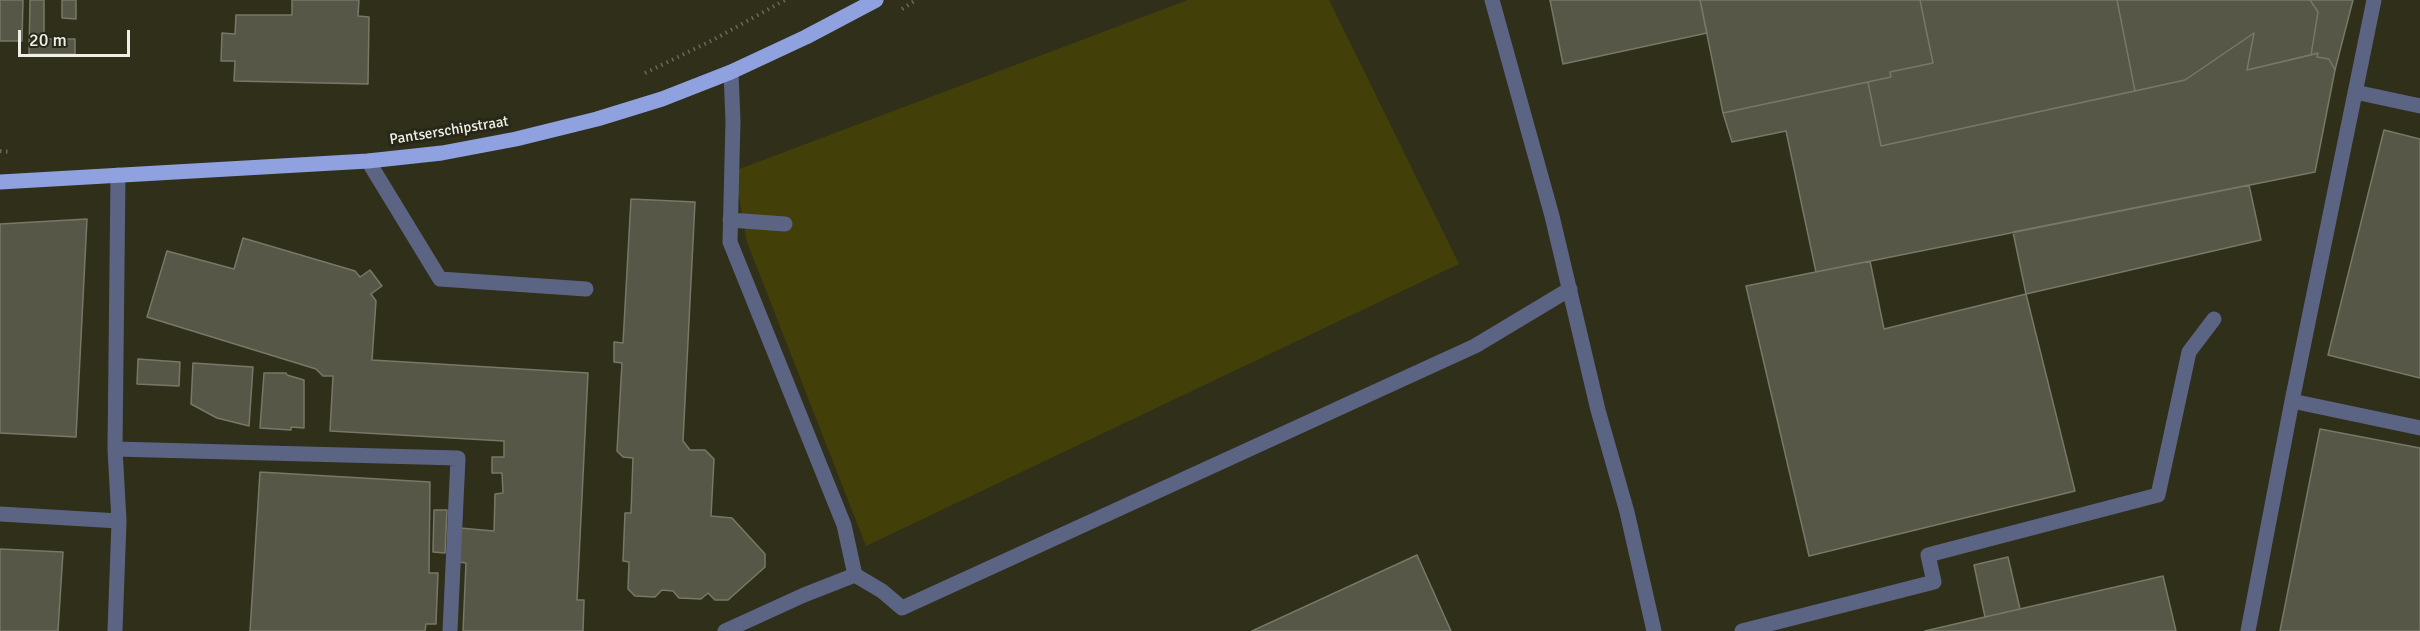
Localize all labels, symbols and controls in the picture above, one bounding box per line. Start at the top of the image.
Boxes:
scale bar [21,18,134,56]
text: 20 m [29,29,67,51]
street label: Pantserschipstraat [388,113,510,149]

